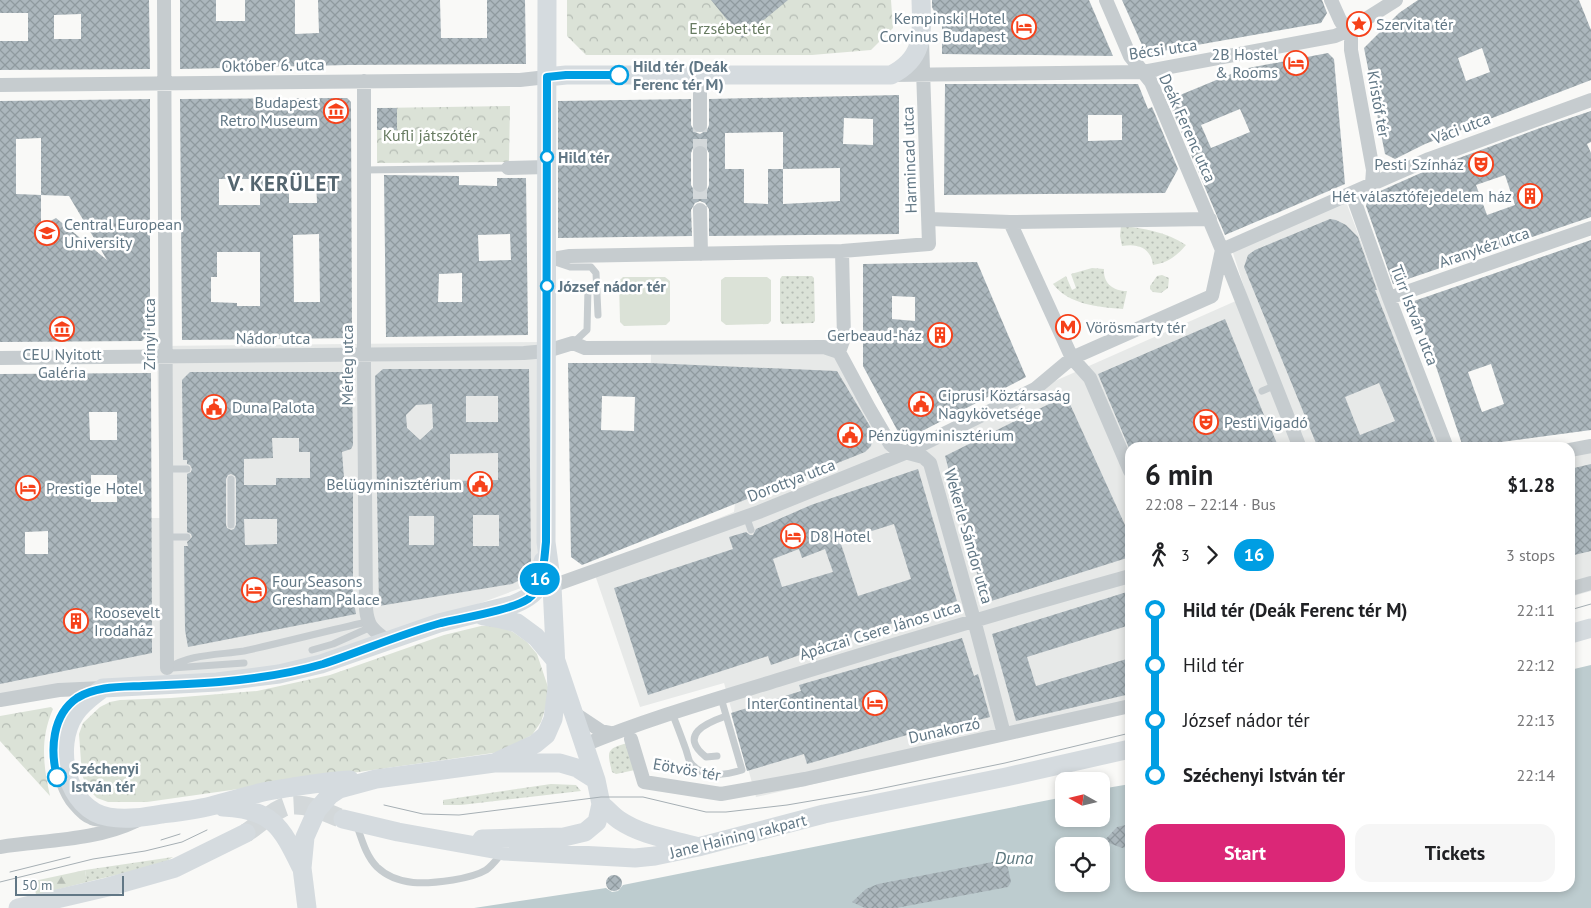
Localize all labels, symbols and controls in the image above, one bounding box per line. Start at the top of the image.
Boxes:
place label: Kempinski Hotel Corvinus Budapest [880,8,1007,46]
place icon: Szervita tér [1346,11,1372,37]
hotel icon: Kempinski Hotel Corvinus Budapest [1011,14,1037,40]
place label: Szervita tér [1376,14,1454,34]
park label: Erzsébet tér [689,18,771,38]
street label: Bécsi utca [1128,34,1198,64]
place label: 2B Hostel & Rooms [1212,44,1278,82]
hotel icon: 2B Hostel & Rooms [1283,50,1309,76]
street label: Október 6. utca [221,54,325,76]
place label: Hild tér (Deák Ferenc tér M) [633,56,728,94]
marker: Hild tér (Deák Ferenc tér M) [609,65,629,85]
street label: Kristóf tér [1363,69,1395,140]
street label: Deák Ferenc utca [1155,71,1221,185]
place label: Budapest Retro Museum [220,92,319,130]
museum icon: Budapest Retro Museum [323,98,349,124]
street label: Harmincad utca [897,106,921,214]
street label: Váci utca [1428,108,1493,149]
park label: Kufli játszótér [383,125,478,145]
place label: Hild tér [558,147,610,167]
marker: Hild tér [540,150,554,164]
theatre icon: Pesti Színház [1468,151,1494,177]
place label: Pesti Színház [1374,154,1464,174]
district label: V. KERÜLET [227,170,340,197]
building icon: Hét választófejedelem ház [1517,183,1543,209]
place label: Hét választófejedelem ház [1332,186,1512,206]
place label: Central European University [64,214,182,252]
school or university icon: Central European University [34,220,60,246]
street label: Aranykéz utca [1436,222,1532,272]
street label: Türr István utca [1387,262,1443,368]
place label: József nádor tér [557,276,666,296]
marker: József nádor tér [540,279,554,293]
street label: Zrínyi utca [139,298,159,370]
metro station icon: Vörösmarty tér [1055,314,1081,340]
museum icon: CEU Nyitott Galéria [49,316,75,342]
place label: Vörösmarty tér [1085,317,1186,337]
building icon: Gerbeaud-ház [927,322,953,348]
street label: Mérleg utca [337,325,357,405]
place label: Gerbeaud-ház [827,325,922,345]
street label: Nádor utca [236,328,310,348]
place label: CEU Nyitott Galéria [22,344,102,382]
place label: Ciprusi Köztársaság Nagykövetsége [938,385,1071,423]
public building icon: Ciprusi Köztársaság Nagykövetsége [908,391,934,417]
public building icon: Duna Palota [201,394,227,420]
place label: Duna Palota [232,397,315,417]
theatre icon: Pesti Vigadó [1193,409,1219,435]
place label: Pesti Vigadó [1224,412,1308,432]
public building icon: Pénzügyminisztérium [837,422,863,448]
place label: Pénzügyminisztérium [868,425,1014,445]
street label: Dorottya utca [744,454,838,506]
text: 6 min [1145,456,1213,493]
street label: Wekerle Sándor utca [940,466,998,606]
public building icon: Belügyminisztérium [467,471,493,497]
text: $1.28 [1507,473,1555,497]
place label: Belügyminisztérium [326,474,462,494]
hotel icon: Prestige Hotel [15,475,41,501]
place label: Prestige Hotel [46,478,143,498]
text: 22:08 – 22:14 · Bus [1145,494,1276,514]
hotel icon: D8 Hotel [780,523,806,549]
place label: D8 Hotel [810,526,871,546]
icon: walk [1145,541,1173,569]
icon: forward [1198,541,1226,569]
text: 16 [1244,543,1264,566]
text: 3 [1181,545,1190,565]
text: 3 stops [1506,545,1555,565]
line badge: 16 [518,563,562,595]
text: 16 [530,567,550,590]
place label: Four Seasons Gresham Palace [272,571,380,609]
hotel icon: Four Seasons Gresham Palace [241,577,267,603]
street label: Apáczai Csere János utca [797,596,963,664]
text: Hild tér (Deák Ferenc tér M) [1183,598,1408,622]
text: 22:11 [1517,600,1555,620]
place label: Roosevelt Irodaház [94,602,161,640]
building icon: Roosevelt Irodaház [63,608,89,634]
text: Hild tér [1183,653,1244,677]
text: 22:12 [1517,655,1555,675]
hotel icon: InterContinental [862,690,888,716]
place label: InterContinental [746,693,858,713]
text: József nádor tér [1183,708,1310,732]
text: 22:13 [1517,710,1555,730]
street label: Dunakorzó [906,713,982,747]
street label: Eötvös tér [652,753,723,785]
place label: Széchenyi István tér [71,758,139,796]
text: Széchenyi István tér [1183,763,1345,787]
text: 22:14 [1517,765,1555,785]
marker: Széchenyi István tér [47,767,67,787]
north arrow [1055,772,1110,828]
map controls [1055,772,1110,892]
street label: Jane Haining rakpart [667,809,809,863]
button: Start [1145,824,1345,882]
button: Tickets [1355,824,1555,882]
button: locate [1055,837,1110,892]
water label: Duna [995,846,1034,869]
scale bar [15,873,124,896]
text: 50 m [22,876,52,894]

